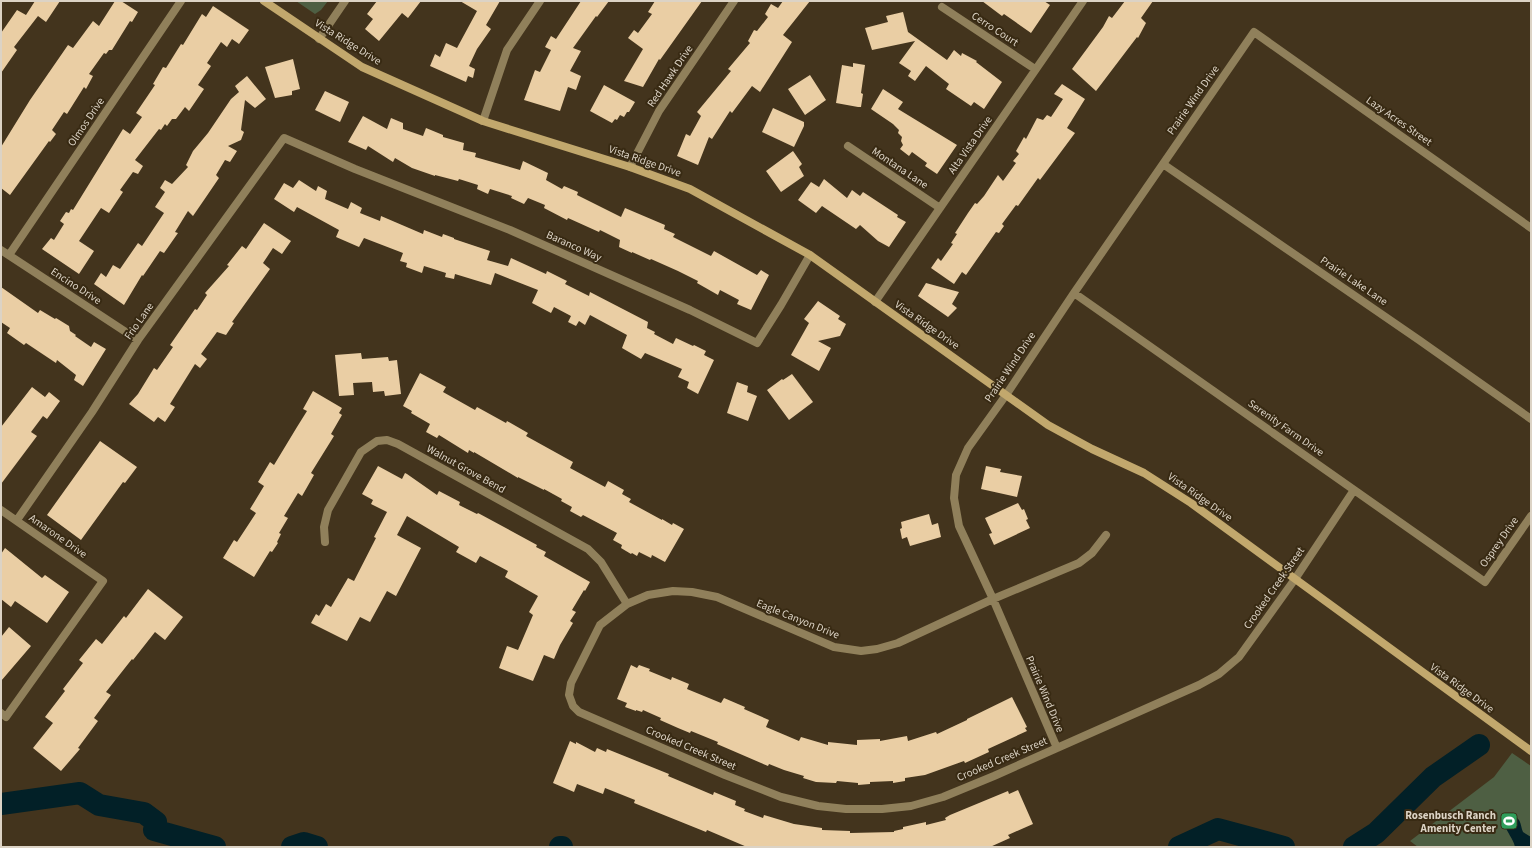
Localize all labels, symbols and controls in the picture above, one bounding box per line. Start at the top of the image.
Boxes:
street label: Cerro Court [969,8,1022,50]
street label: Vista Ridge Drive [312,16,385,69]
street label: Red Hawk Drive [644,42,697,110]
street label: Prairie Wind Drive [1163,62,1223,138]
street label: Lazy Acres Street [1363,93,1435,149]
street label: Olmos Drive [64,94,108,149]
street label: Alta Vista Drive [944,112,996,177]
street label: Vista Ridge Drive [607,142,684,181]
street label: Montana Lane [869,144,932,193]
street label: Baranco Way [544,227,604,265]
street label: Prairie Lake Lane [1317,253,1391,309]
street label: Encino Drive [48,264,105,308]
street label: Vista Ridge Drive [892,297,963,353]
street label: Frio Lane [121,299,158,343]
street label: Prairie Wind Drive [981,328,1039,405]
street label: Serenity Farm Drive [1245,396,1328,460]
street label: Walnut Grove Bend [424,441,508,497]
street label: Vista Ridge Drive [1165,469,1236,525]
street label: Amarone Drive [26,510,91,562]
street label: Osprey Drive [1476,513,1522,570]
street label: Crooked Creek Street [1240,544,1308,632]
street label: Eagle Canyon Drive [754,596,842,643]
street label: Prairie Wind Drive [1022,653,1068,735]
street label: Vista Ridge Drive [1427,660,1498,717]
street label: Crooked Creek Street [643,722,739,774]
street label: Crooked Creek Street [954,733,1050,785]
place label: Rosenbusch Ranch Amenity Center [1405,808,1497,836]
sports icon: Rosenbusch Ranch Amenity Center [1499,811,1519,831]

